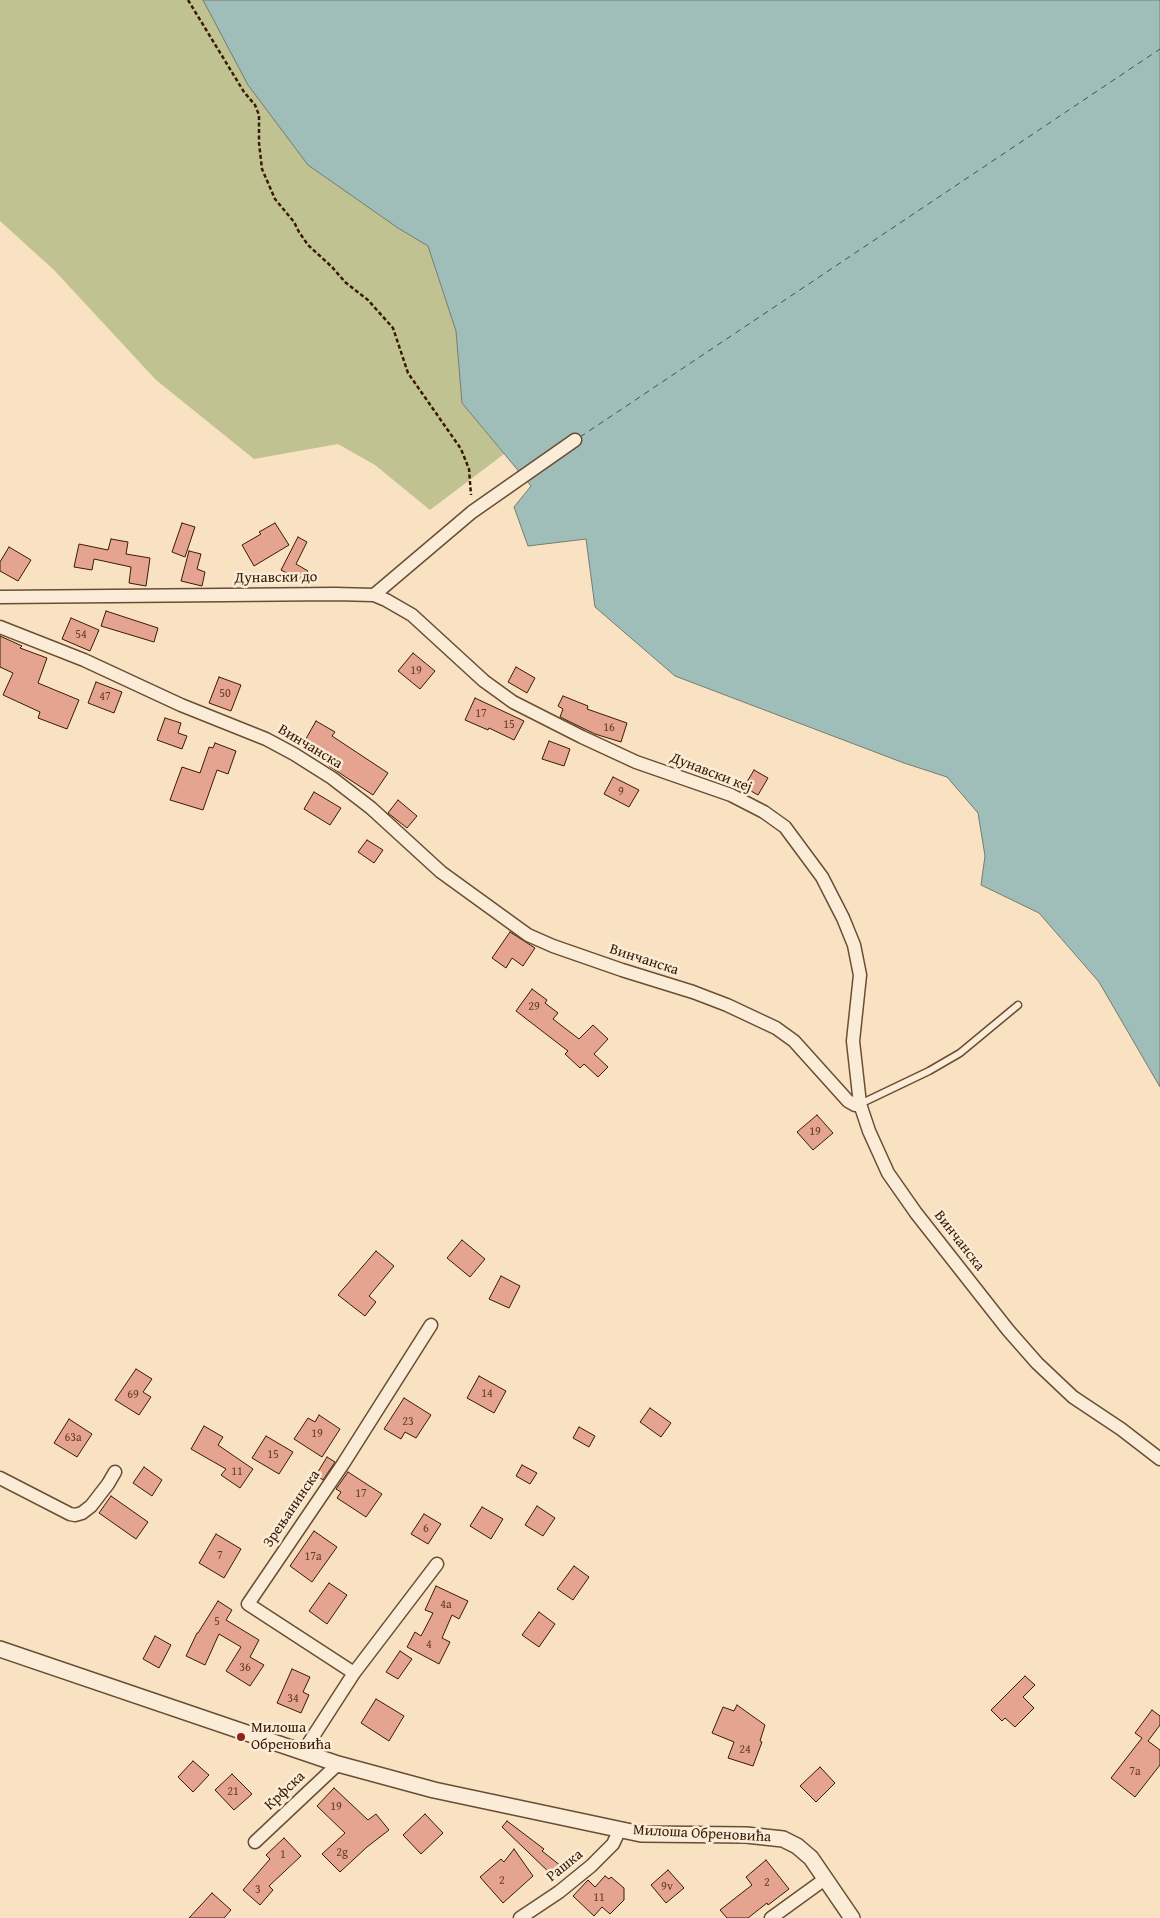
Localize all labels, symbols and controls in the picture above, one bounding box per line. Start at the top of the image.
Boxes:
street label: Дунавски до [234,568,318,588]
house number: 54 [75,628,87,642]
house number: 19 [410,664,422,678]
house number: 50 [219,687,231,701]
house number: 47 [99,690,111,704]
house number: 17 [475,707,487,721]
house number: 15 [503,718,515,732]
street label: Винчанска [275,721,345,773]
house number: 16 [603,721,615,735]
street label: Дунавски кеј [668,749,754,797]
house number: 9 [618,785,624,799]
street label: Винчанска [607,940,681,980]
house number: 29 [528,1000,540,1014]
house number: 19 [809,1125,821,1139]
street label: Винчанска [930,1207,988,1275]
house number: 14 [481,1387,493,1401]
house number: 69 [127,1388,139,1402]
house number: 23 [402,1415,414,1429]
house number: 19 [311,1427,323,1441]
house number: 63a [64,1431,82,1445]
house number: 15 [267,1448,279,1462]
house number: 11 [231,1465,243,1479]
street label: Зрењанинска [260,1467,324,1551]
house number: 17 [355,1487,367,1501]
house number: 6 [423,1522,429,1536]
house number: 7 [217,1549,223,1563]
house number: 17a [304,1550,322,1564]
house number: 4a [440,1598,452,1612]
house number: 5 [214,1615,220,1629]
house number: 4 [426,1638,432,1652]
house number: 36 [239,1661,251,1675]
house number: 34 [287,1692,299,1706]
place label: Милоша Обреновића [251,1719,331,1754]
marker: Милоша Обреновића [235,1731,247,1743]
house number: 24 [739,1743,751,1757]
house number: 7a [1129,1765,1141,1779]
street label: Крфска [261,1768,309,1814]
house number: 21 [227,1785,239,1799]
house number: 19 [330,1800,342,1814]
street label: Милоша Обреновића [632,1821,772,1847]
house number: 2g [336,1846,348,1860]
street label: Рашка [543,1846,587,1886]
house number: 1 [280,1848,286,1862]
house number: 2 [499,1874,505,1888]
house number: 2 [764,1876,770,1890]
house number: 9v [661,1880,673,1894]
house number: 3 [255,1883,261,1897]
house number: 11 [593,1891,605,1905]

